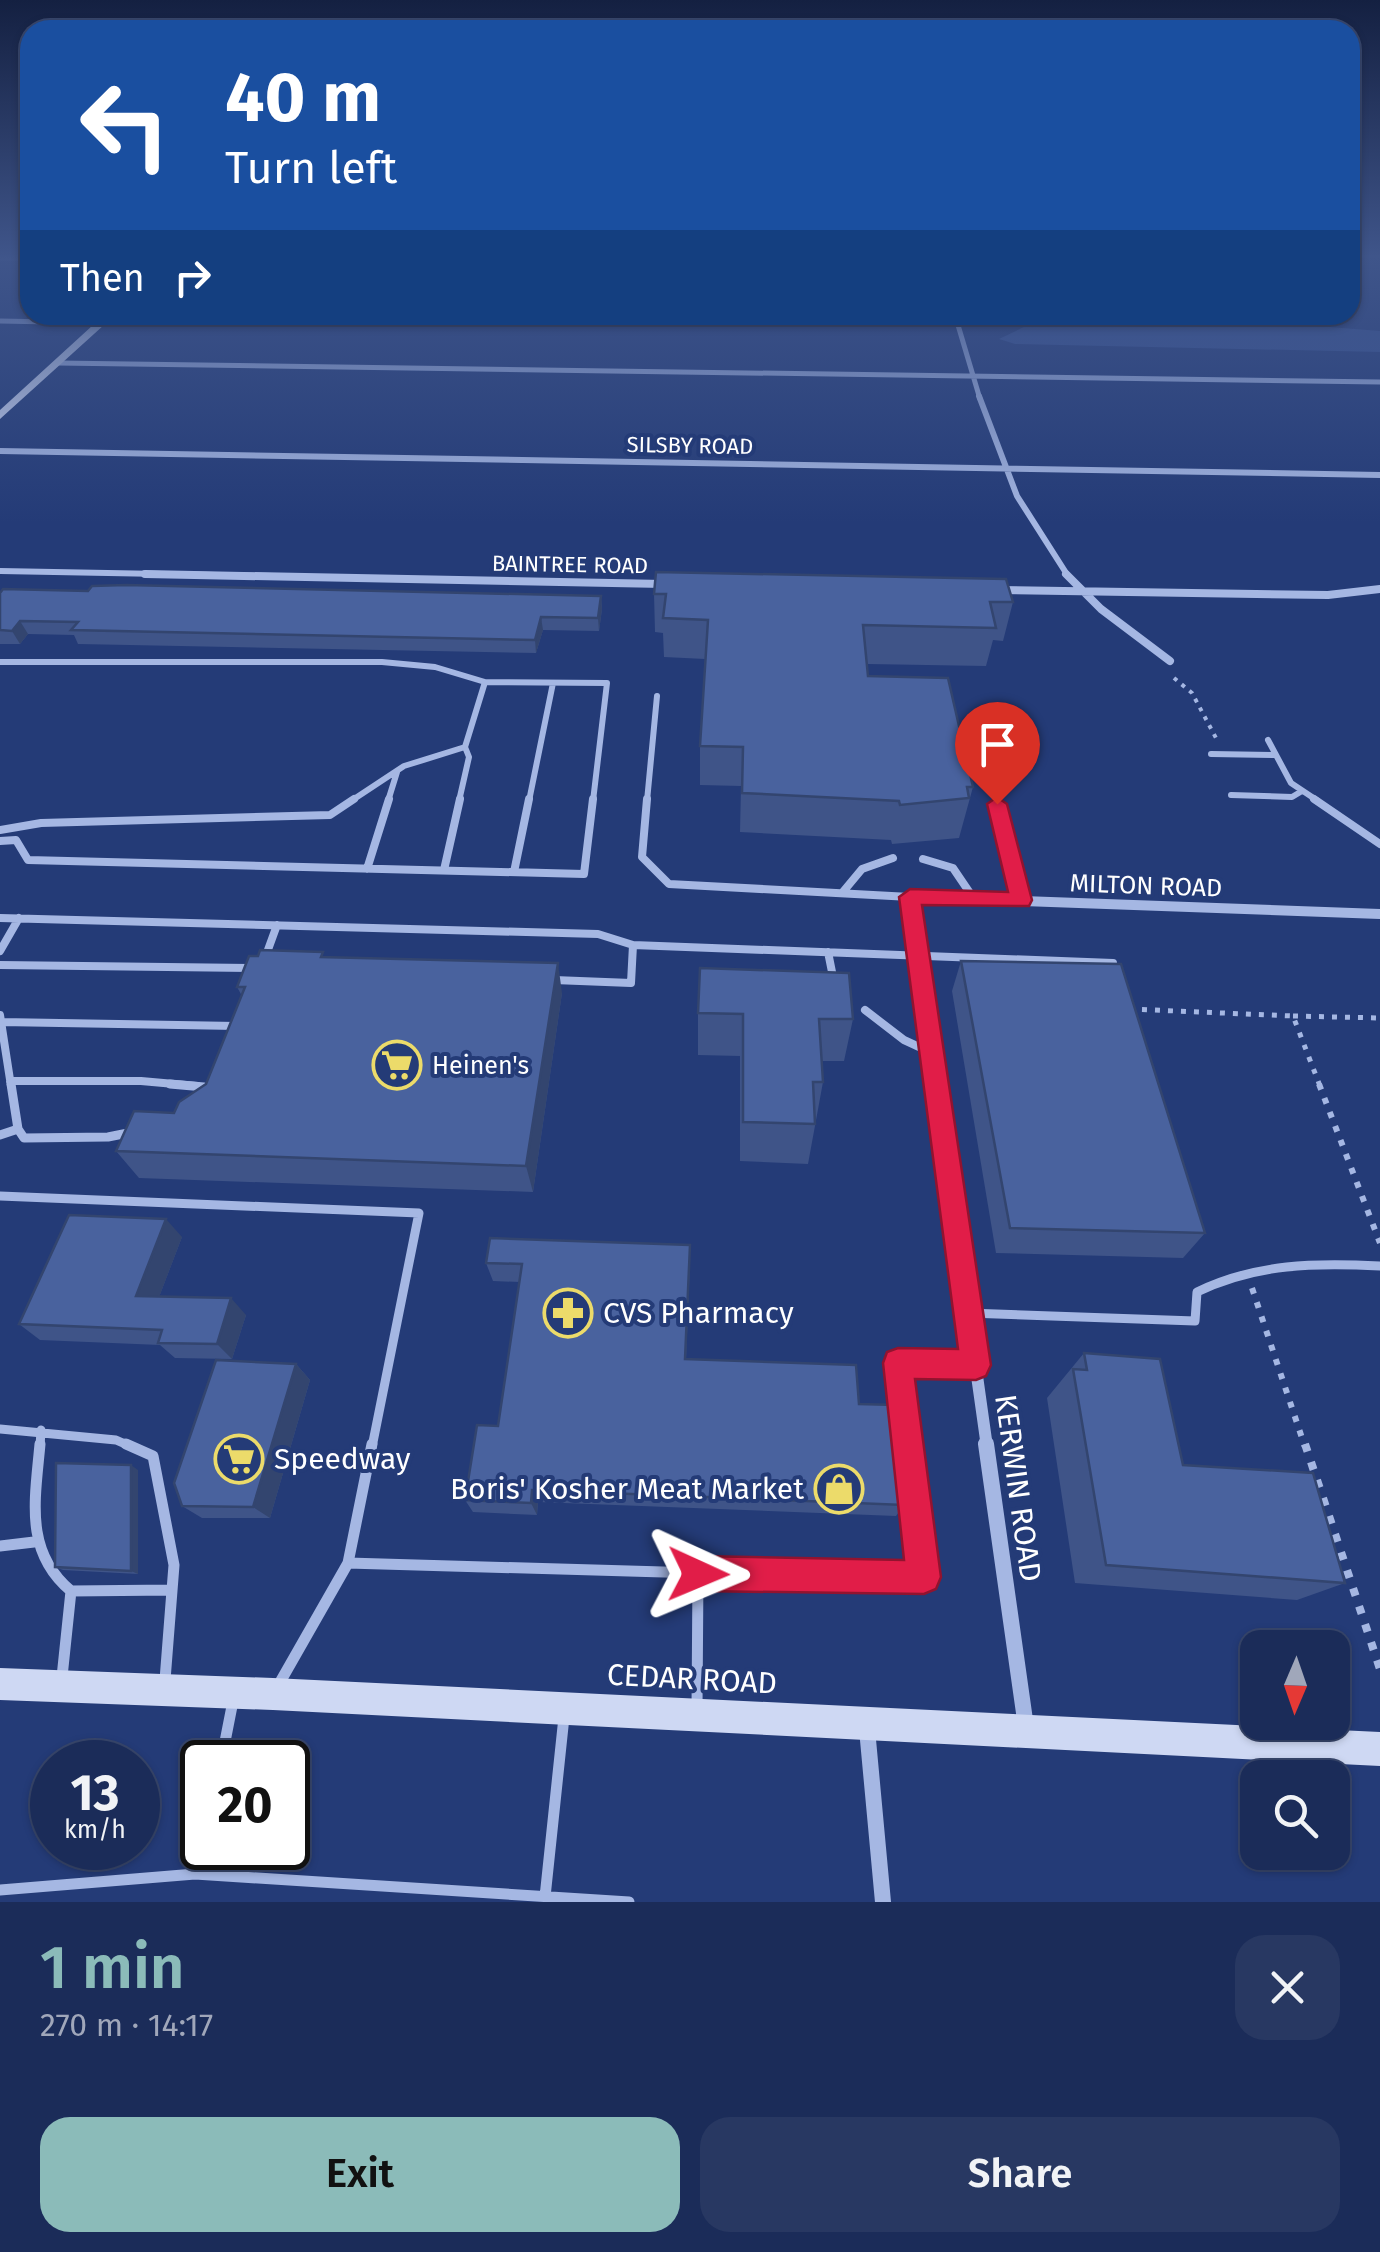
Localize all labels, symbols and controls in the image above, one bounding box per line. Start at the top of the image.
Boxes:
text: 40 m [225,56,381,140]
icon: left [60,60,190,190]
text: Turn left [225,141,397,195]
icon: right [165,250,220,305]
text: Then [60,255,145,301]
street label: SILSBY ROAD [626,431,754,460]
street label: BAINTREE ROAD [492,550,648,579]
pin [955,702,1040,805]
icon: arrive [970,717,1025,772]
street label: MILTON ROAD [1069,868,1223,904]
supermarket icon: Heinen's [371,1039,423,1091]
place label: Heinen's [432,1051,529,1081]
pharmacy icon: CVS Pharmacy [542,1287,594,1339]
place label: CVS Pharmacy [603,1295,794,1331]
street label: KERWIN ROAD [987,1392,1049,1584]
supermarket icon: Speedway [213,1433,265,1485]
place label: Speedway [274,1441,411,1477]
shop icon: Boris' Kosher Meat Market [813,1463,865,1515]
place label: Boris' Kosher Meat Market [450,1471,804,1507]
position arrow [646,1522,750,1626]
north arrow [1240,1630,1350,1740]
map controls [1240,1630,1350,1870]
street label: CEDAR ROAD [606,1657,778,1701]
speed limit sign: 20 [180,1740,310,1870]
button: search [1240,1760,1350,1870]
text: 13 [70,1763,120,1823]
text: km/h [64,1815,126,1845]
text: 1 min [40,1932,185,2004]
button: close [1235,1935,1340,2040]
text: 270 m · 14:17 [40,2006,213,2044]
button: Exit [40,2117,680,2232]
button: Share [700,2117,1340,2232]

